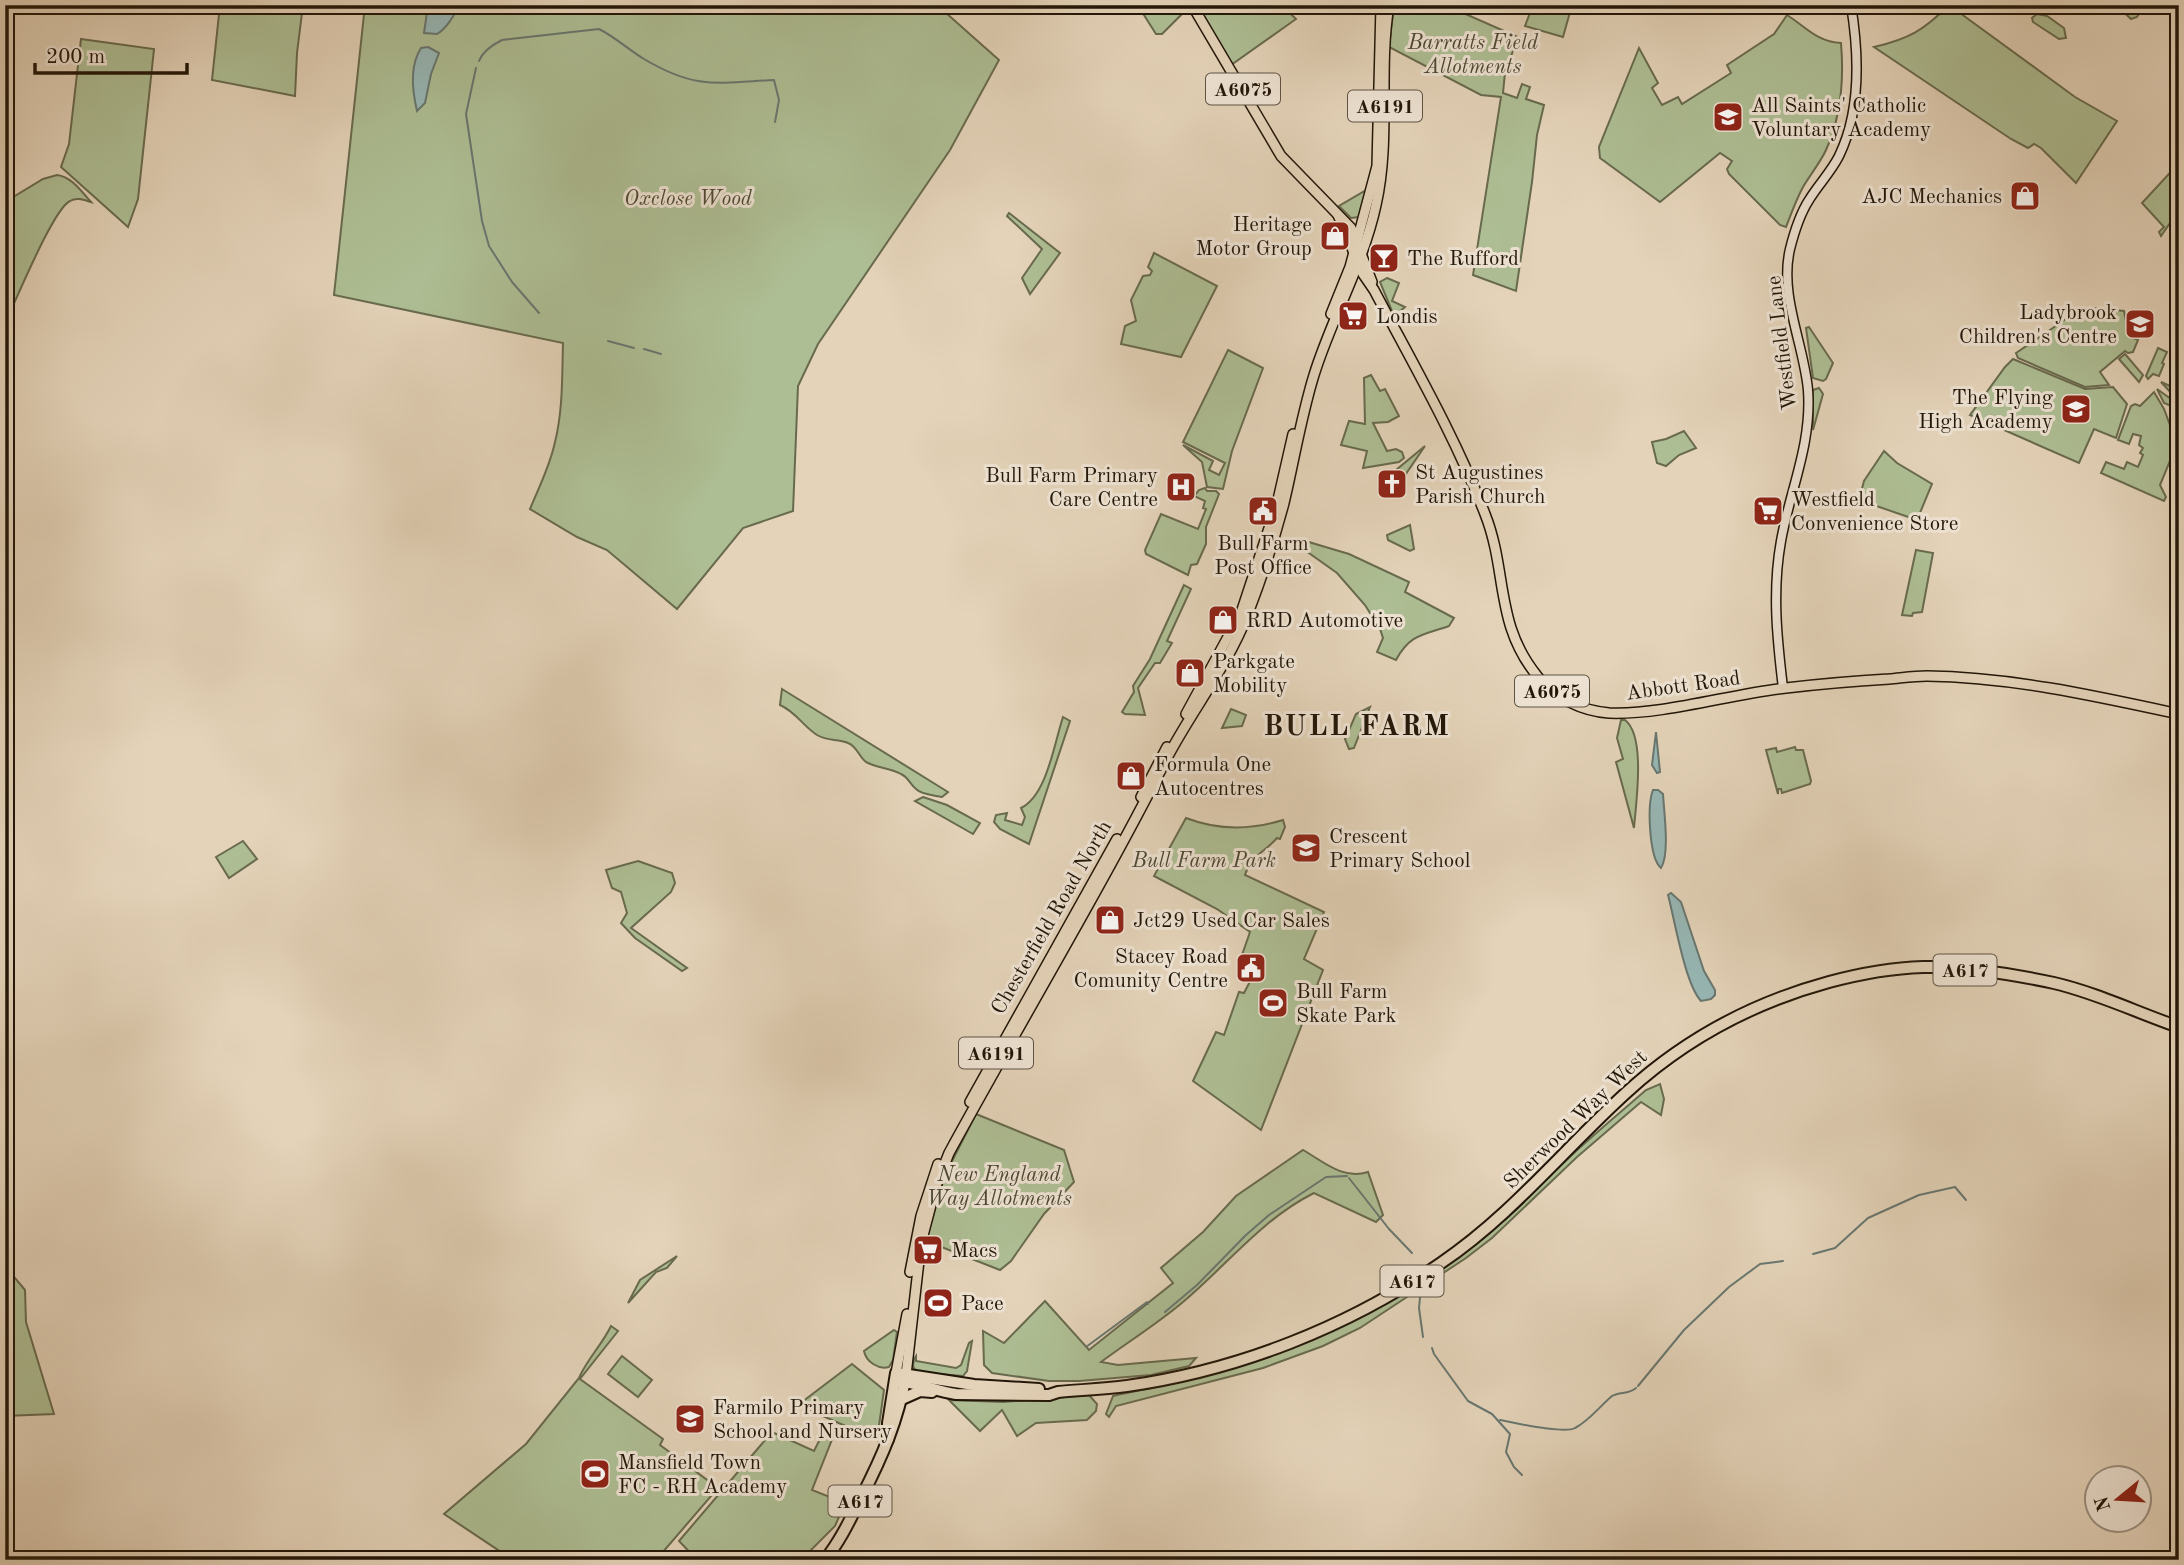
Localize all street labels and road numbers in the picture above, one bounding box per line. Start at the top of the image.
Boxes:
road number: A6075 [1206,74,1280,104]
road number: A6191 [1348,90,1422,122]
street label: Westfield Lane [1764,274,1801,411]
street label: Abbott Road [1625,668,1742,705]
road number: A6075 [1515,676,1589,706]
street label: Chesterfield Road North [988,817,1116,1018]
road number: A617 [1934,954,1996,986]
road number: A6191 [959,1037,1033,1068]
street label: Sherwood Way West [1500,1047,1652,1194]
road number: A617 [1380,1266,1444,1296]
road number: A617 [828,1485,892,1516]

